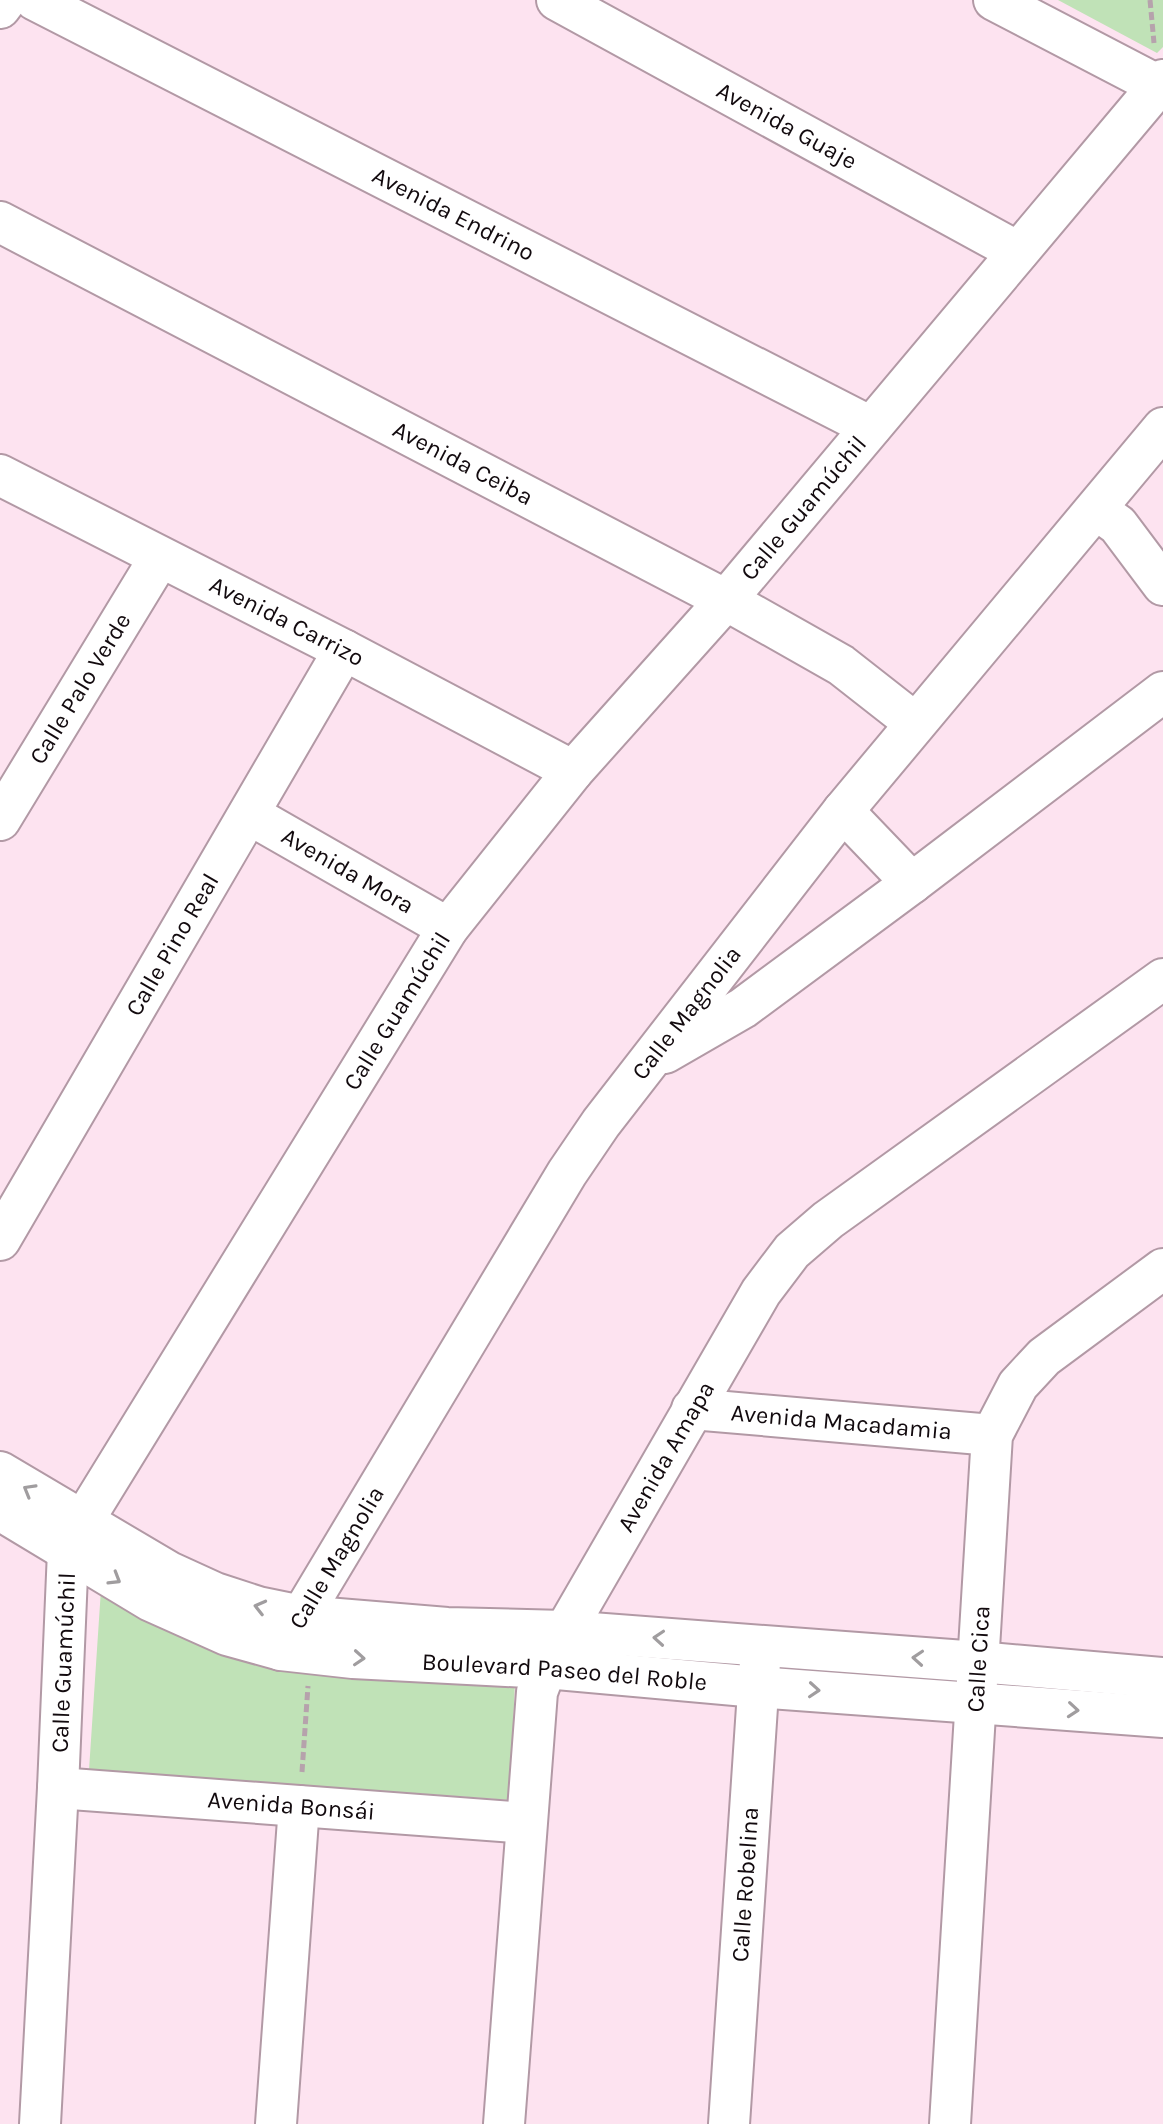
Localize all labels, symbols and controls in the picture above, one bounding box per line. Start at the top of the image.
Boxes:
street label: Avenida Guaje [712,76,862,175]
street label: Avenida Endrino [368,161,539,267]
street label: Avenida Ceiba [388,415,538,511]
street label: Calle Guamúchil [735,430,872,586]
street label: Avenida Carrizo [205,570,369,672]
street label: Calle Palo Verde [23,608,137,769]
street label: Avenida Mora [277,822,419,920]
street label: Calle Pino Real [120,868,225,1021]
street label: Calle Guamúchil [338,927,456,1095]
street label: Calle Magnolia [626,941,747,1085]
street label: Avenida Amapa [611,1376,720,1537]
street label: Avenida Macadamia [730,1398,953,1445]
street label: Calle Magnolia [283,1481,390,1634]
one-way arrow [24,1484,38,1500]
one-way arrow [106,1569,121,1585]
street label: Calle Guamúchil [46,1572,81,1753]
one-way arrow [254,1599,268,1616]
street label: Calle Cica [961,1605,996,1713]
one-way arrow [652,1630,665,1647]
street label: Boulevard Paseo del Roble [421,1648,708,1696]
one-way arrow [353,1649,366,1666]
one-way arrow [911,1650,924,1667]
one-way arrow [808,1681,821,1698]
one-way arrow [1067,1701,1080,1718]
street label: Avenida Bonsái [207,1785,376,1826]
street label: Calle Robelina [726,1806,764,1963]

